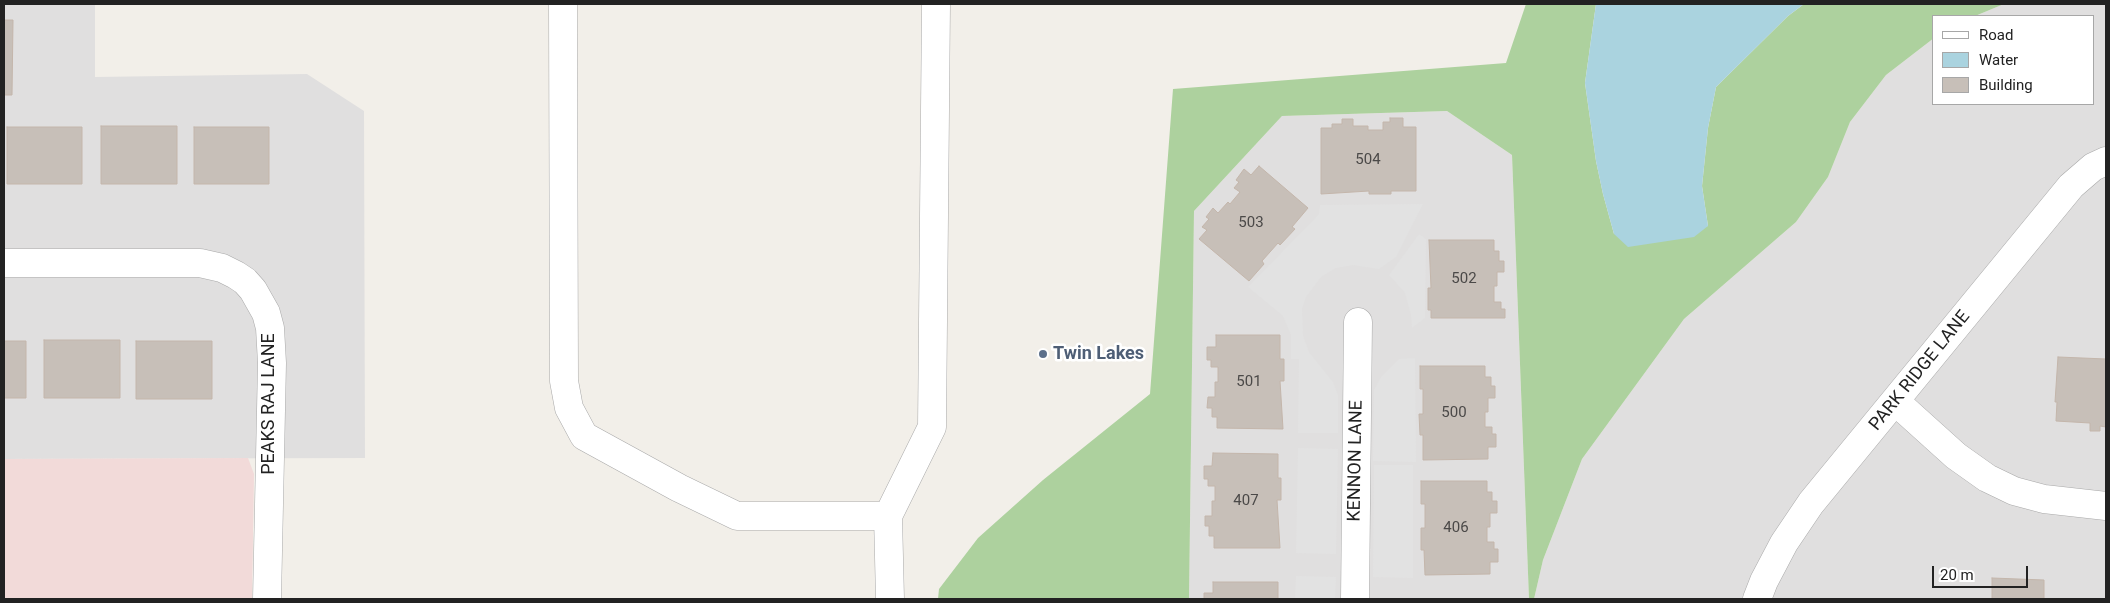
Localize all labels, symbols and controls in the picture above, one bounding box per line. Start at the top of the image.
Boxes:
legend [1932,15,2095,105]
text: Road [1979,26,2013,44]
text: Water [1979,51,2018,69]
text: Building [1979,76,2033,94]
house number: 504 [1355,151,1381,169]
house number: 503 [1238,214,1264,232]
house number: 502 [1451,270,1477,288]
street label: PARK RIDGE LANE [1865,307,1975,435]
street label: PEAKS RAJ LANE [258,333,280,475]
place label: Twin Lakes [1053,343,1144,365]
marker: Twin Lakes [1037,348,1049,360]
house number: 501 [1236,373,1262,391]
street label: KENNON LANE [1344,400,1368,522]
house number: 500 [1441,404,1467,422]
house number: 407 [1233,492,1259,510]
house number: 406 [1443,519,1469,537]
scale bar [1935,556,2031,588]
text: 20 m [1940,566,1974,584]

